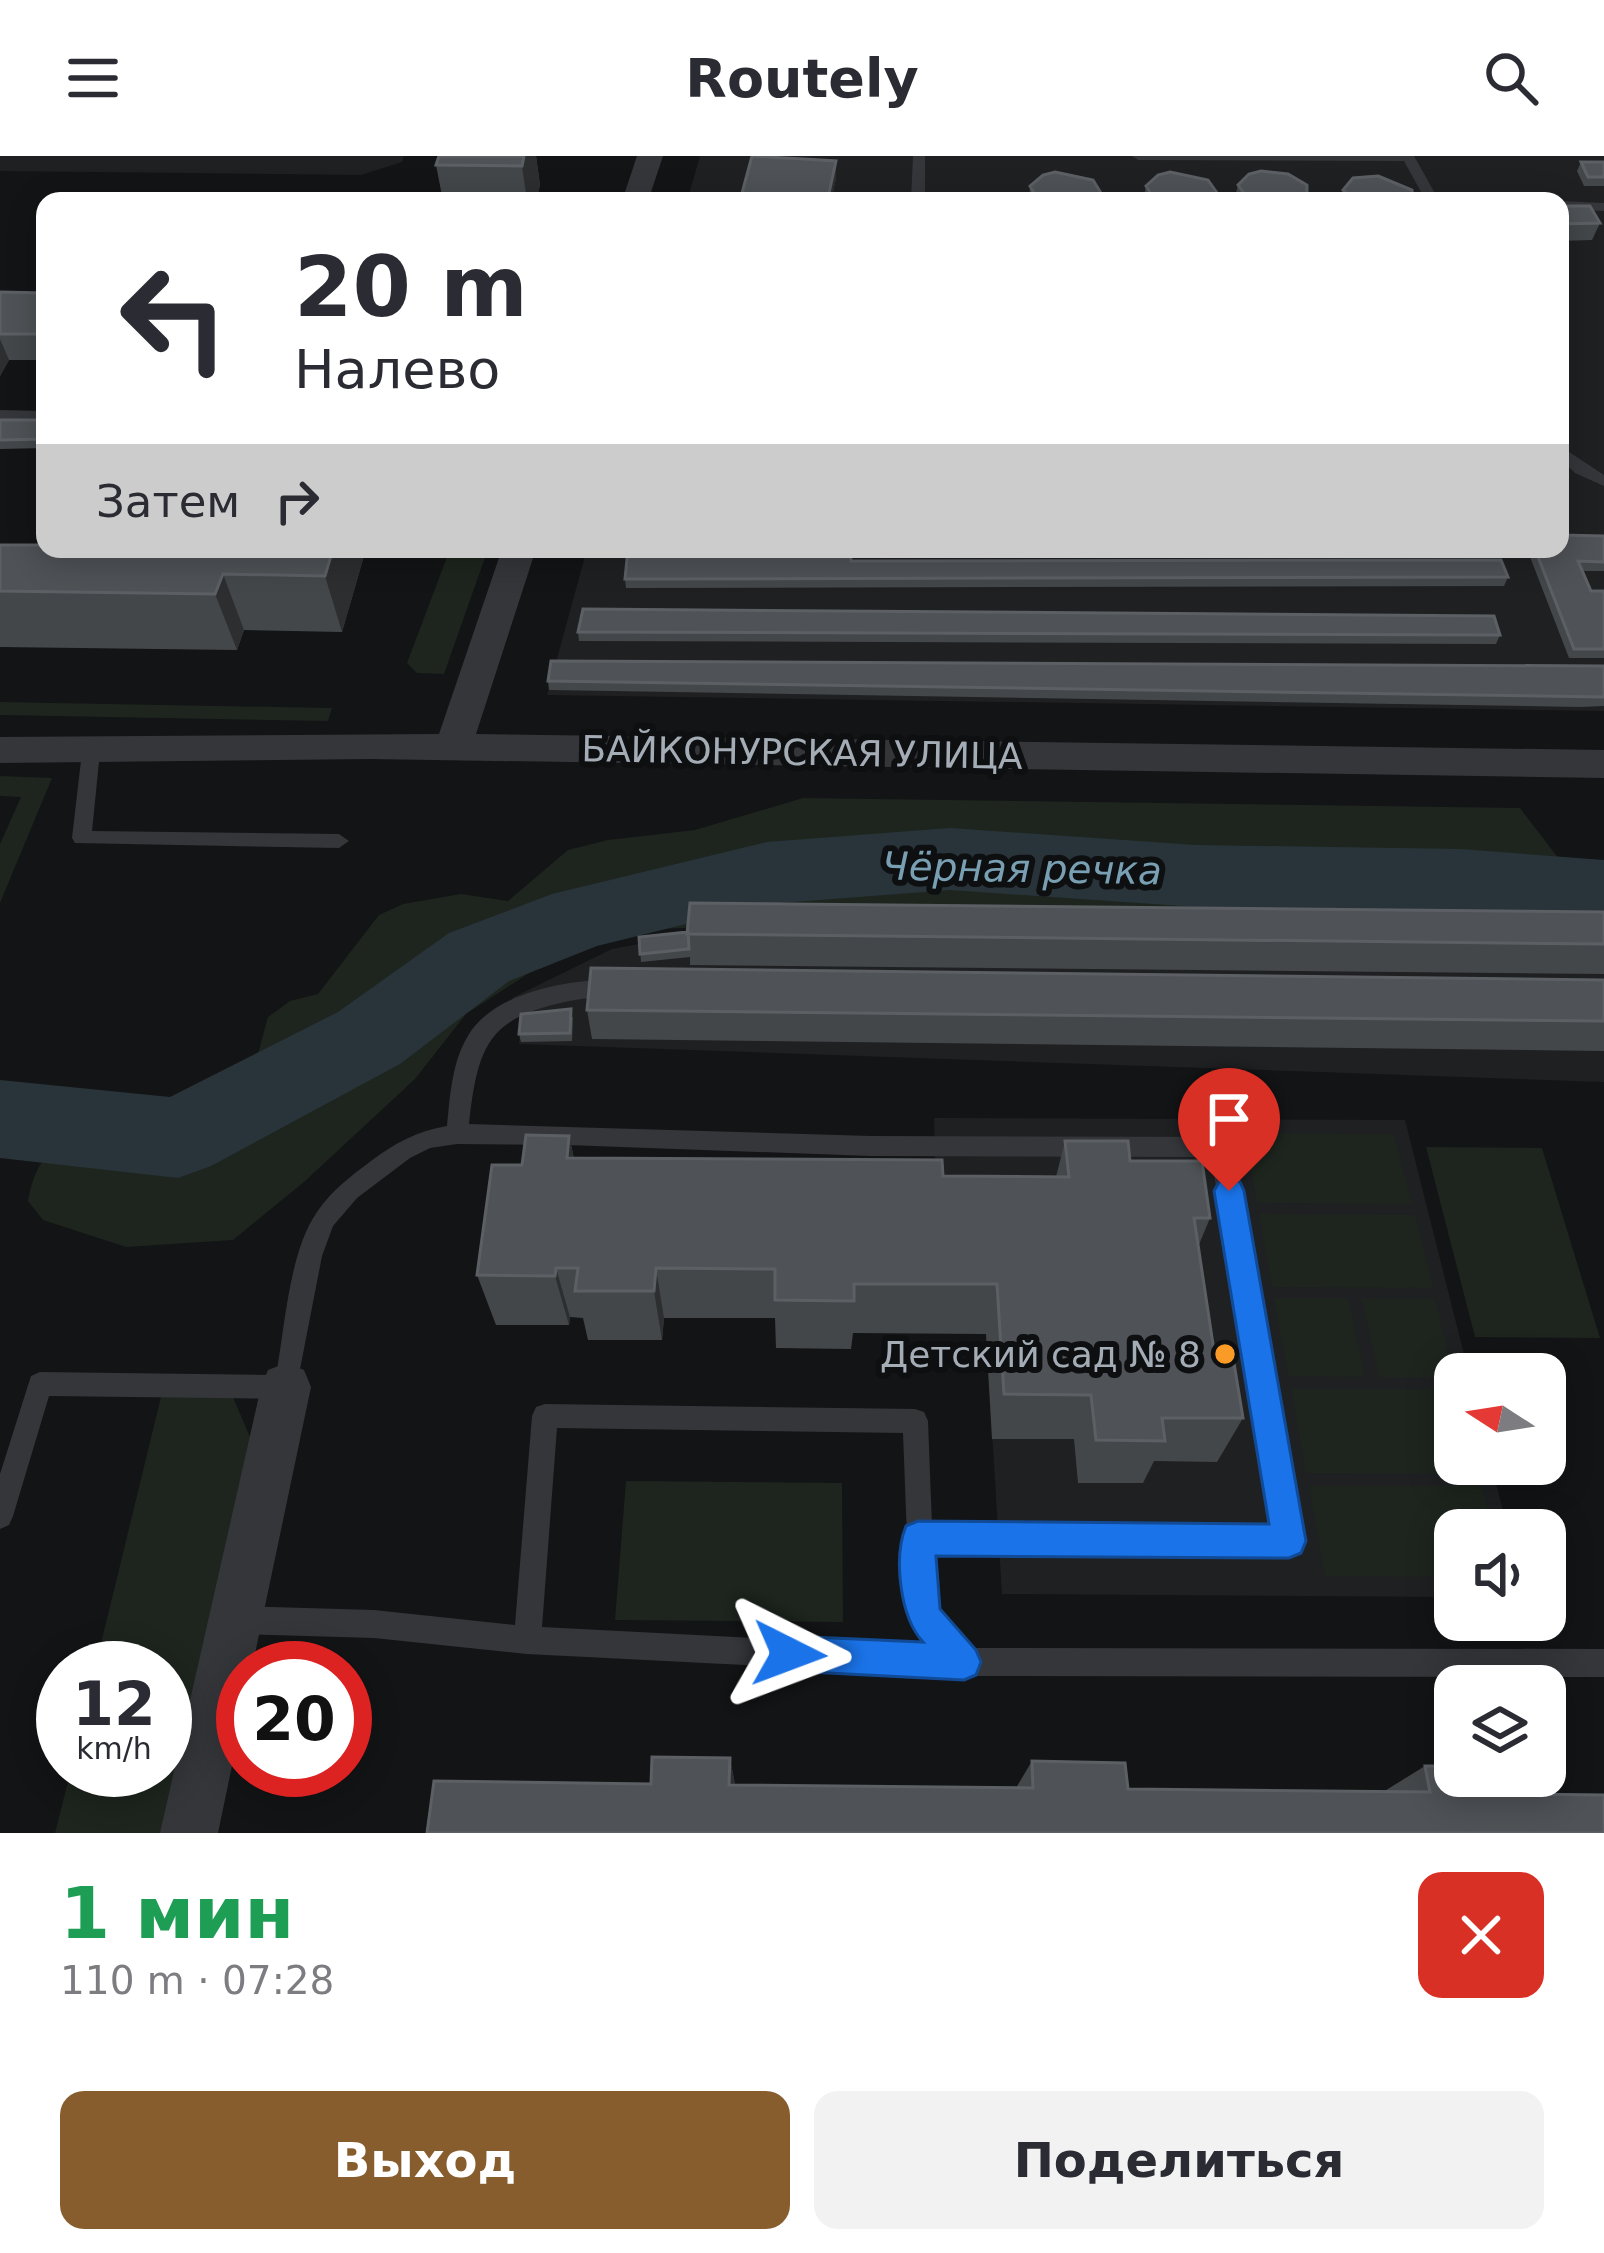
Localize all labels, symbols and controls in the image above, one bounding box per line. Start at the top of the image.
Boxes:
icon: menu [60,45,126,111]
icon: search [1478,45,1544,111]
text: Routely [685,47,919,110]
text: 20 m [294,238,528,336]
icon: left [96,240,252,396]
text: Налево [294,338,500,401]
icon: right [264,468,330,534]
text: Затем [96,475,240,528]
street label: БАЙКОНУРСКАЯ УЛИЦА [581,728,1023,777]
water label: Чёрная речка [882,844,1162,893]
pin [1178,1068,1280,1191]
icon: arrive [1196,1086,1262,1152]
place label: Детский сад № 8 [880,1334,1201,1375]
marker: Детский сад № 8 [1212,1341,1238,1367]
north arrow [1434,1353,1566,1485]
map controls [1434,1353,1566,1797]
button: sound [1434,1509,1566,1641]
position arrow [726,1591,852,1717]
speed limit sign: 20 [216,1641,372,1797]
button: layers [1434,1665,1566,1797]
text: 12 [72,1669,156,1739]
text: km/h [76,1731,152,1766]
text: 1 мин [60,1871,294,1955]
button: close [1418,1872,1544,1998]
text: 110 m · 07:28 [60,1958,334,2003]
button: Выход [60,2091,790,2229]
button: Поделиться [814,2091,1544,2229]

